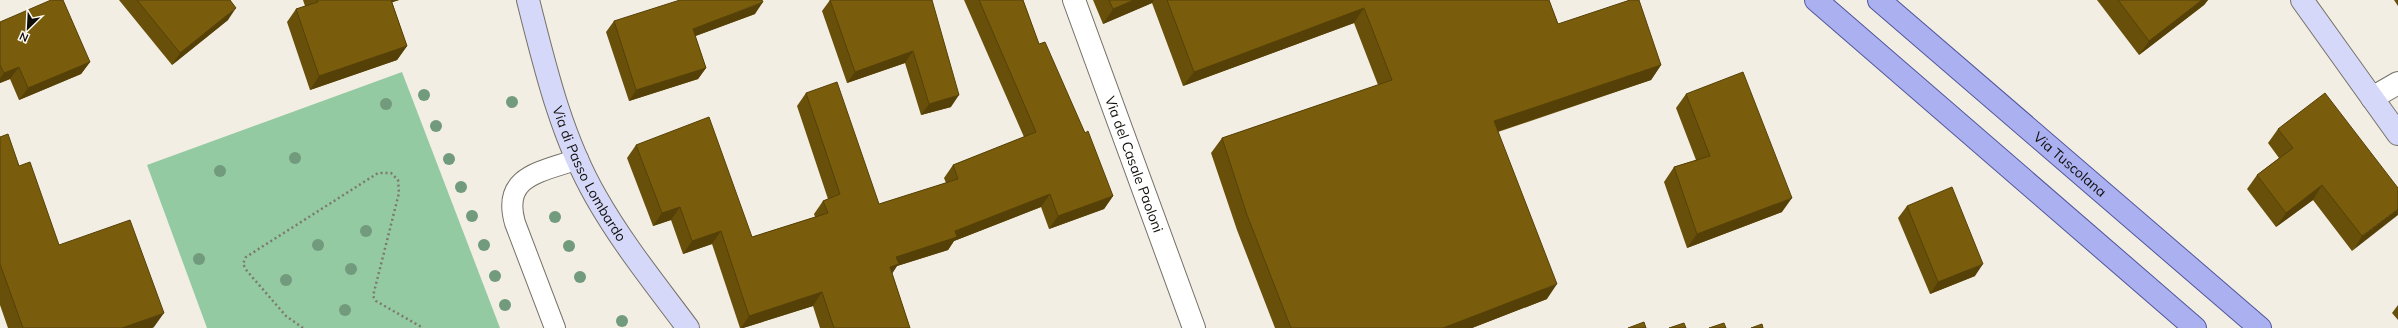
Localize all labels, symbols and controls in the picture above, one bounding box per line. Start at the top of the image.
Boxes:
north arrow [8,8,48,48]
text: N [17,29,31,45]
street label: Via del Casale Paoloni [1101,94,1167,235]
street label: Via di Passo Lombardo [548,104,630,245]
street label: Via Tuscolana [2030,128,2110,201]

